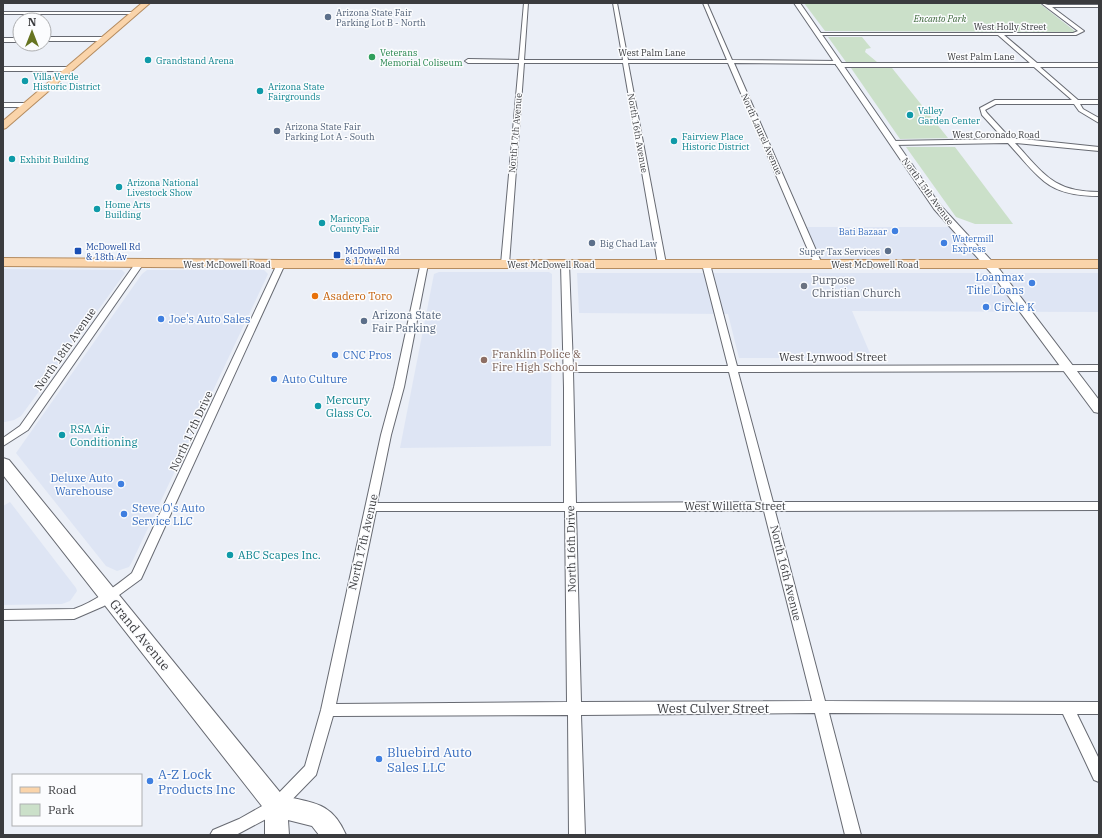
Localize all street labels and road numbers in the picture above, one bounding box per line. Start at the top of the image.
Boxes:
street label: West Holly Street [974,21,1046,32]
street label: West Palm Lane [618,47,686,58]
street label: West Palm Lane [947,51,1015,62]
street label: North 17th Avenue [506,92,524,173]
street label: North 16th Avenue [626,92,650,174]
street label: North Laurel Avenue [739,92,785,177]
street label: West Coronado Road [952,129,1040,140]
street label: North 15th Avenue [900,155,956,227]
street label: West McDowell Road [183,259,271,270]
street label: West McDowell Road [507,259,595,270]
street label: West McDowell Road [831,259,919,270]
street label: North 18th Avenue [31,305,99,393]
street label: West Lynwood Street [779,350,887,364]
street label: North 17th Drive [166,388,216,474]
street label: North 17th Avenue [345,493,381,591]
street label: West Willetta Street [684,499,786,513]
street label: North 16th Drive [563,505,579,593]
street label: North 16th Avenue [767,524,805,622]
street label: Grand Avenue [106,596,174,674]
street label: West Culver Street [657,700,770,717]

